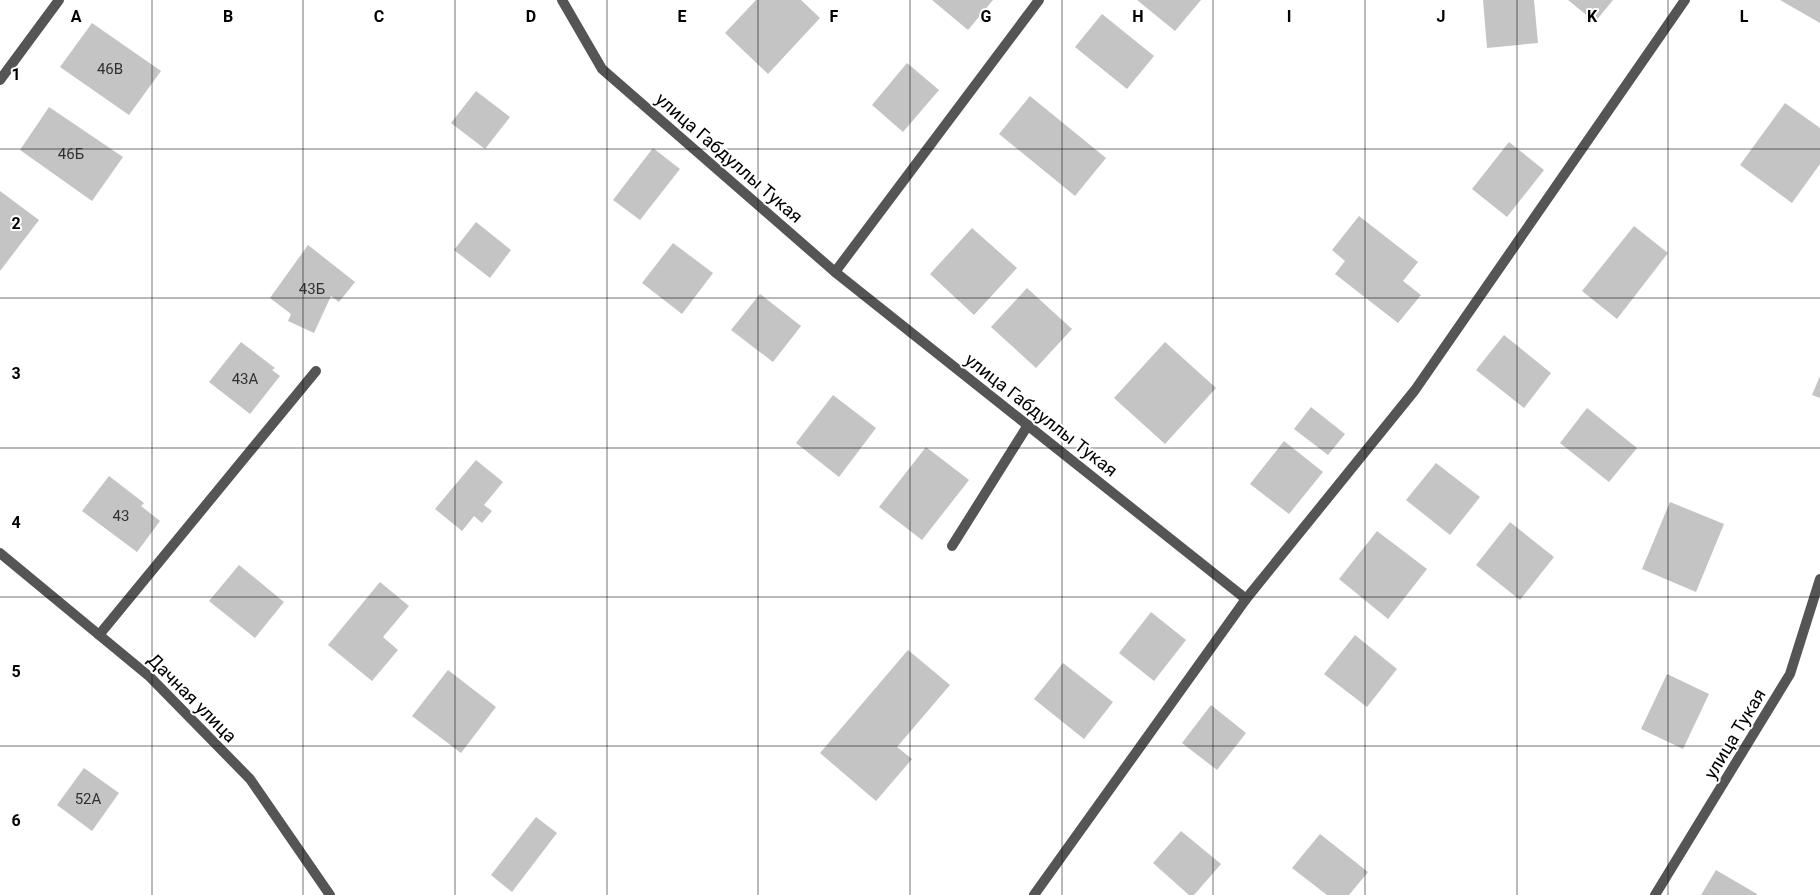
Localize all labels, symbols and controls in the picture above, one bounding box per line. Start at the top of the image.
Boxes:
text: A [71,7,82,26]
text: B [223,7,233,26]
text: C [374,7,384,26]
text: D [526,7,536,26]
text: E [678,7,687,26]
text: F [830,7,839,26]
text: G [981,7,992,26]
text: H [1132,7,1144,26]
text: I [1287,7,1291,26]
text: J [1437,7,1445,26]
text: K [1587,7,1598,26]
text: L [1740,7,1749,26]
house number: 46В [97,60,123,78]
text: 1 [11,65,21,84]
street label: улица Габдуллы Тукая [652,88,807,227]
house number: 46Б [58,145,84,163]
text: 2 [11,214,21,233]
house number: 43Б [299,280,325,298]
street label: улица Габдуллы Тукая [961,349,1122,481]
text: 3 [11,364,21,383]
house number: 43А [232,370,259,388]
house number: 43 [113,507,129,525]
text: 4 [11,513,21,532]
street label: Дачная улица [144,649,241,746]
text: 5 [11,662,21,681]
street label: улица Тукая [1699,685,1770,783]
house number: 52А [75,790,102,808]
text: 6 [11,811,21,830]

